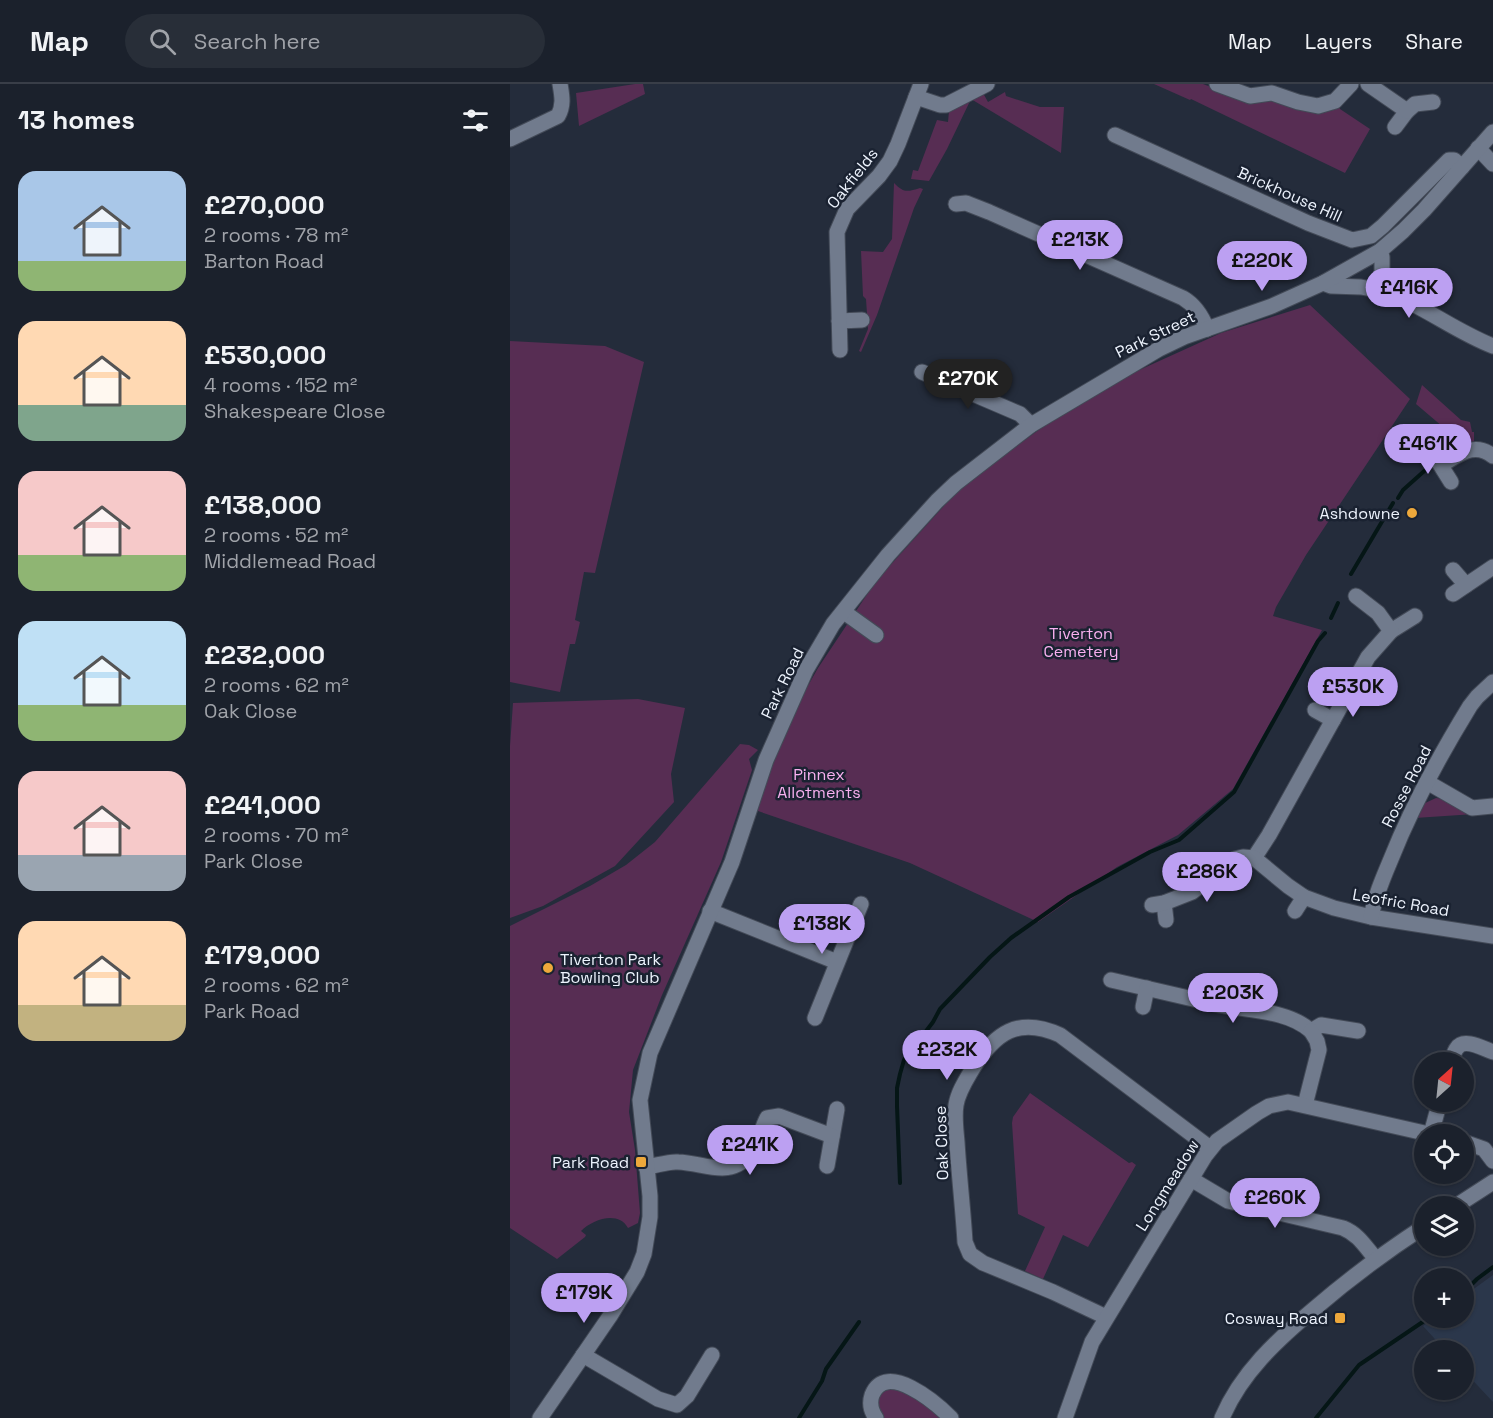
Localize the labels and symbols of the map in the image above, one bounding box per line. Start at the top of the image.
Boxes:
street label: Oakfields [822,144,883,213]
street label: Brickhouse Hill [1234,162,1345,227]
pin: £213K [1038,220,1122,271]
pin: £220K [1220,241,1304,292]
pin: £416K [1367,268,1451,319]
street label: Park Street [1112,306,1199,363]
pin: £270K [926,359,1010,410]
pin: £461K [1386,424,1470,475]
place label: Ashdowne [1320,503,1400,524]
marker: Ashdowne [1405,506,1419,520]
park label: Tiverton Cemetery [1043,623,1119,662]
street label: Park Road [756,644,809,722]
pin: £530K [1311,667,1395,718]
street label: Rosse Road [1377,741,1436,831]
park label: Pinnex Allotments [777,764,861,803]
pin: £286K [1165,852,1249,903]
street label: Leofric Road [1351,884,1451,921]
pin: £138K [780,904,864,955]
place label: Tiverton Park Bowling Club [560,949,662,988]
marker: Tiverton Park Bowling Club [541,961,555,975]
pin: £203K [1191,973,1275,1024]
pin: £232K [905,1030,989,1081]
north arrow [1414,1052,1474,1112]
street label: Oak Close [930,1105,953,1181]
pin: £241K [708,1125,792,1176]
street label: Longmeadow [1131,1136,1204,1235]
place label: Park Road [552,1152,629,1173]
marker: Park Road [634,1155,648,1169]
pin: £260K [1233,1178,1317,1229]
pin: £179K [542,1273,626,1324]
place label: Cosway Road [1225,1308,1328,1329]
marker: Cosway Road [1333,1311,1347,1325]

